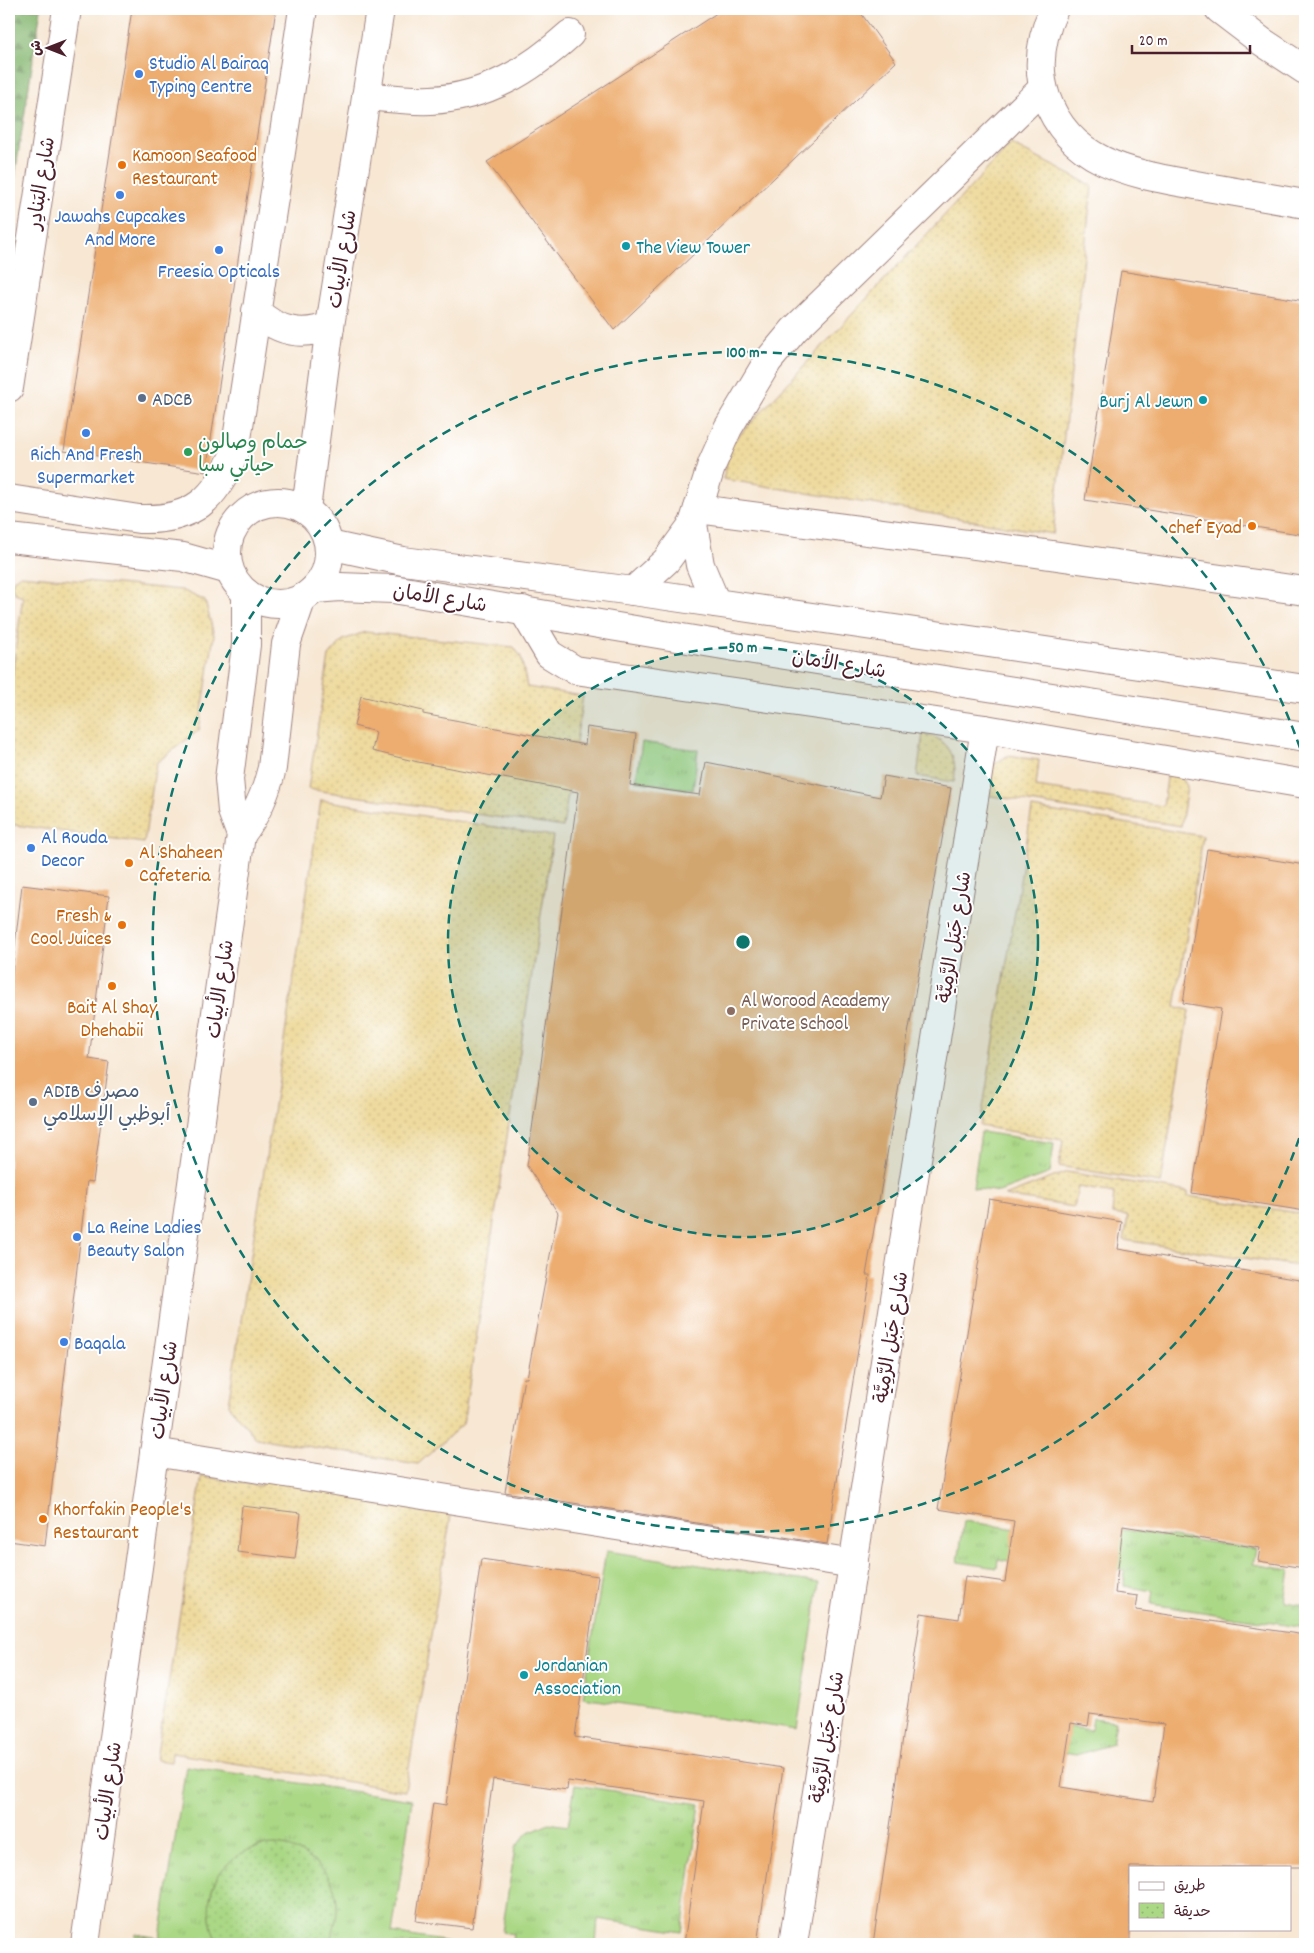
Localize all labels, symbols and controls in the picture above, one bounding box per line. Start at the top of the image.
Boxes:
north arrow [22,22,72,72]
scale bar [1132,22,1249,54]
text: 20 m [1139,31,1167,53]
text: ش [27,40,47,56]
place label: Studio Al Bairaq Typing Centre [149,51,269,102]
marker: Studio Al Bairaq Typing Centre [133,68,145,80]
street label: شارع البَنادِر [22,135,64,234]
place label: Kamoon Seafood Restaurant [132,143,257,194]
marker: Kamoon Seafood Restaurant [116,159,128,171]
marker: Jawahs Cupcakes And More [114,189,126,201]
place label: Jawahs Cupcakes And More [54,204,186,255]
street label: شارع الأبيات [320,208,366,311]
place label: The View Tower [636,235,751,263]
marker: The View Tower [620,240,632,252]
marker: Freesia Opticals [213,244,225,256]
place label: Freesia Opticals [158,259,280,287]
text: 100 m [726,343,760,365]
place label: ADCB [152,387,193,415]
place label: Burj Al Jewn [1099,389,1193,417]
marker: ADCB [136,392,148,404]
marker: Burj Al Jewn [1197,394,1209,406]
marker: Rich And Fresh Supermarket [80,427,92,439]
place label: حمام وصالون حياتي سبا [198,430,307,482]
place label: Rich And Fresh Supermarket [30,442,142,493]
marker: حمام وصالون حياتي سبا [182,446,194,458]
place label: chef Eyad [1168,515,1242,543]
marker: chef Eyad [1246,520,1258,532]
street label: شارع الأمان [391,577,489,621]
text: 50 m [729,638,757,660]
street label: شارع الأمان [790,643,888,687]
place label: Al Rouda Decor [41,825,108,876]
place label: Al Shaheen Cafeteria [139,840,223,891]
marker: Al Rouda Decor [25,842,37,854]
marker: Al Shaheen Cafeteria [123,857,135,869]
street label: شارع جَبَل الرَّمِيَّة [932,870,980,1005]
place label: Fresh & Cool Juices [30,903,112,954]
marker: Fresh & Cool Juices [116,919,128,931]
centre of rings [734,933,752,951]
street label: شارع الأبيات [199,938,243,1041]
marker: Bait Al Shay Dhehabii [106,980,118,992]
place label: Al Worood Academy Private School [741,988,890,1039]
place label: Bait Al Shay Dhehabii [67,995,158,1046]
marker: Al Worood Academy Private School [725,1005,737,1017]
place label: ADIB مصرف أبوظبي الإسلامي [43,1079,170,1131]
marker: ADIB مصرف أبوظبي الإسلامي [27,1096,39,1108]
place label: La Reine Ladies Beauty Salon [87,1215,202,1266]
marker: La Reine Ladies Beauty Salon [71,1231,83,1243]
street label: شارع جَبَل الرَّمِيَّة [869,1270,917,1405]
place label: Baqala [74,1331,126,1359]
marker: Baqala [58,1336,70,1348]
street label: شارع الأبيات [143,1339,187,1442]
place label: Khorfakin People's Restaurant [53,1497,192,1548]
marker: Khorfakin People's Restaurant [37,1513,49,1525]
place label: Jordanian Association [534,1653,621,1704]
marker: Jordanian Association [518,1669,530,1681]
street label: شارع جَبَل الرَّمِيَّة [805,1670,853,1805]
street label: شارع الأبيات [87,1740,131,1843]
legend [1129,1866,1292,1930]
text: طريق [1174,1876,1206,1898]
text: حديقة [1174,1902,1211,1924]

